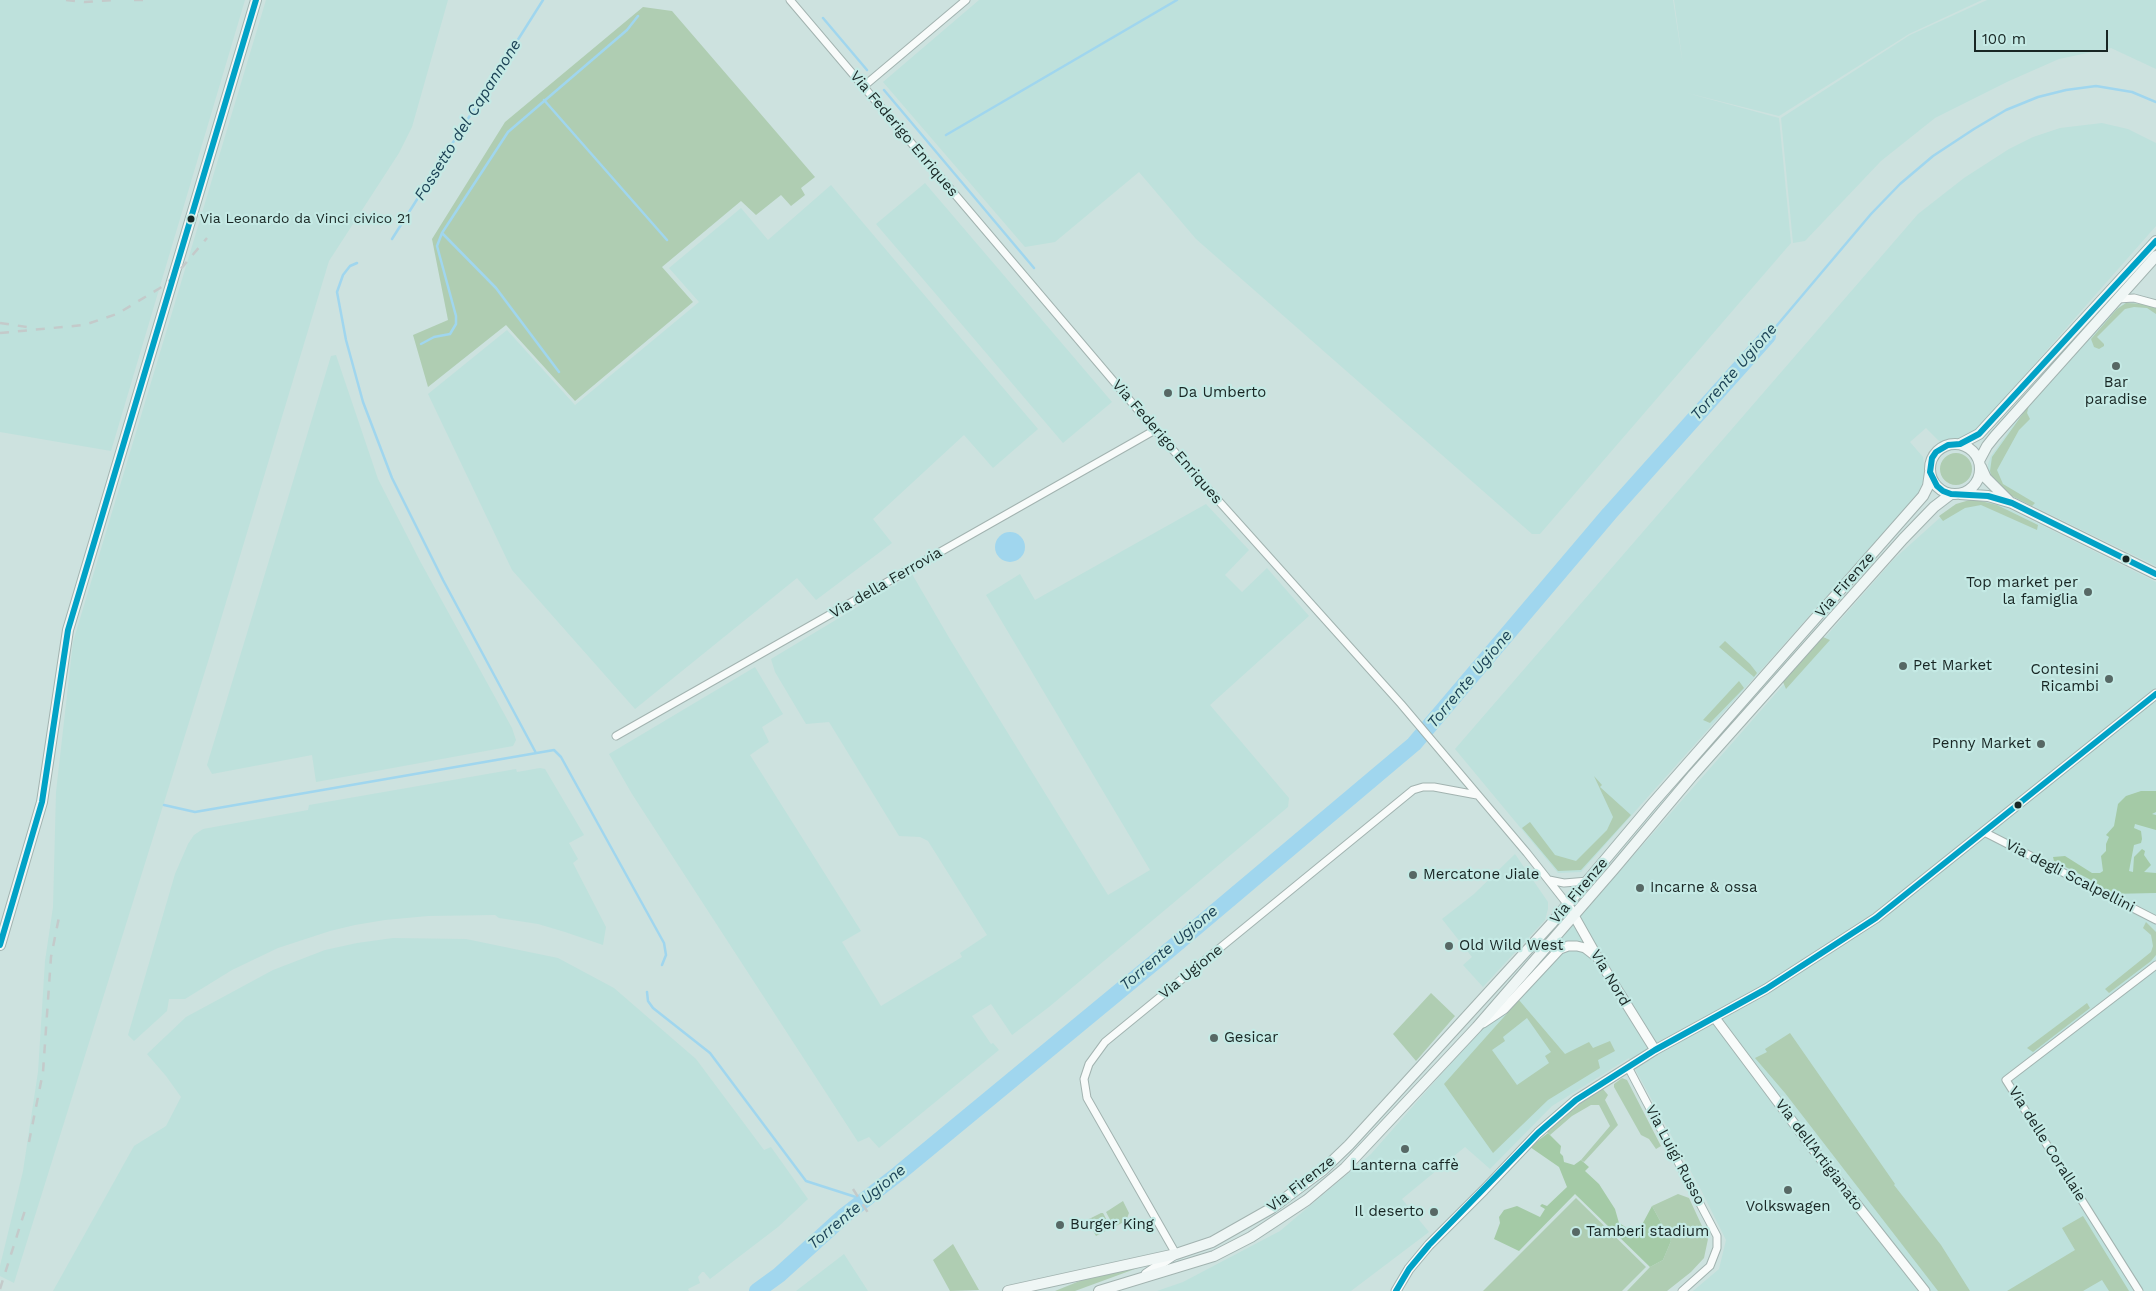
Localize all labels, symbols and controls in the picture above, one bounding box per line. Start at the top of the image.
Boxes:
scale bar [1976,20,2110,52]
text: 100 m [1982,30,2026,48]
water label: Fossetto del Capannone [410,36,526,204]
street label: Via Federigo Enriques [846,67,962,201]
place label: Via Leonardo da Vinci civico 21 [200,211,411,227]
marker: Via Leonardo da Vinci civico 21 [186,214,196,224]
water label: Torrente Ugione [1687,320,1781,424]
marker: Bar paradise [2110,360,2122,372]
place label: Bar paradise [2085,374,2147,409]
street label: Via Federigo Enriques [1108,376,1226,508]
place label: Da Umberto [1178,384,1266,402]
marker: Da Umberto [1162,387,1174,399]
street label: Via della Ferrovia [827,544,945,622]
street label: Via Firenze [1812,549,1878,621]
unlabelled marker [2121,554,2131,564]
place label: Top market per la famiglia [1966,574,2078,609]
marker: Top market per la famiglia [2082,586,2094,598]
water label: Torrente Ugione [1423,626,1517,732]
place label: Pet Market [1913,657,1992,675]
marker: Pet Market [1897,660,1909,672]
place label: Contesini Ricambi [2030,661,2099,696]
marker: Contesini Ricambi [2103,673,2115,685]
place label: Penny Market [1932,735,2031,753]
marker: Penny Market [2035,738,2047,750]
unlabelled marker [2013,800,2023,810]
street label: Via degli Scalpellini [2002,836,2138,916]
street label: Via Firenze [1546,854,1612,928]
place label: Mercatone Jiale [1423,866,1539,884]
marker: Mercatone Jiale [1407,869,1419,881]
place label: Incarne & ossa [1650,879,1757,897]
marker: Incarne & ossa [1634,882,1646,894]
water label: Torrente Ugione [1116,901,1222,995]
place label: Old Wild West [1459,937,1564,955]
marker: Old Wild West [1443,940,1455,952]
street label: Via Ugione [1156,941,1226,1003]
street label: Via Nord [1586,947,1634,1009]
place label: Gesicar [1224,1029,1278,1047]
marker: Gesicar [1208,1032,1220,1044]
street label: Via delle Corallaie [2004,1083,2090,1205]
street label: Via dell'Artigianato [1771,1096,1867,1214]
street label: Via Luigi Russo [1641,1102,1709,1208]
marker: Lanterna caffè [1399,1143,1411,1155]
street label: Via Firenze [1264,1152,1338,1216]
place label: Lanterna caffè [1351,1157,1459,1175]
water label: Torrente Ugione [804,1160,910,1254]
marker: Volkswagen [1782,1184,1794,1196]
place label: Volkswagen [1745,1198,1831,1216]
place label: Il deserto [1354,1203,1424,1221]
marker: Il deserto [1428,1206,1440,1218]
place label: Burger King [1070,1216,1154,1234]
marker: Burger King [1054,1219,1066,1231]
place label: Tamberi stadium [1586,1223,1709,1241]
marker: Tamberi stadium [1570,1226,1582,1238]

